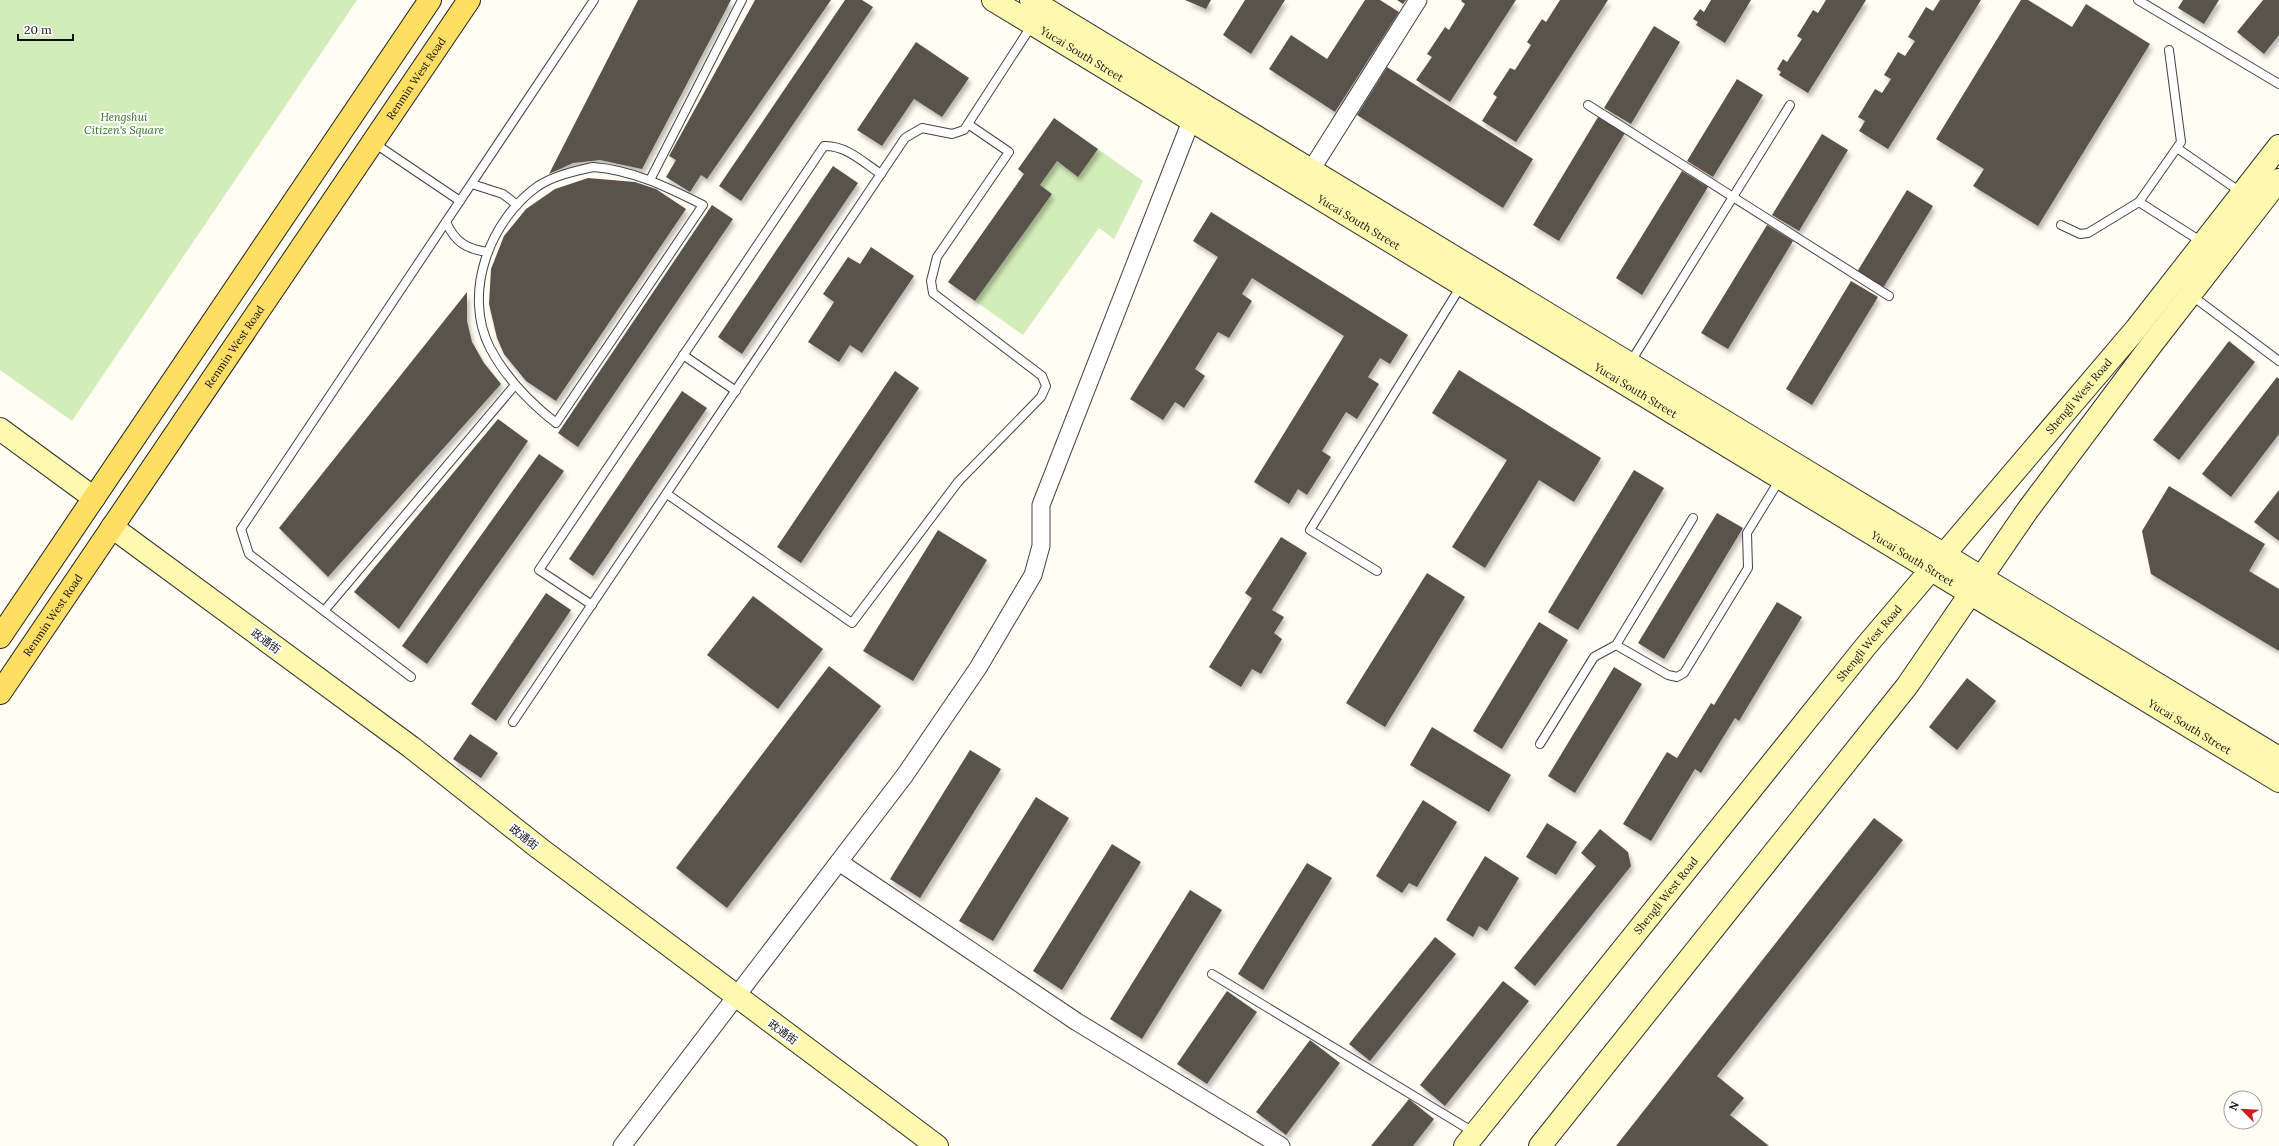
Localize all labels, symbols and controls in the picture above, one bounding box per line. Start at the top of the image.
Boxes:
scale bar [18,16,73,42]
text: 20 m [24,22,52,37]
street label: Yucai South Street [1037,23,1127,85]
street label: Renmin West Road [383,34,449,122]
park label: Hengshui Citizen's Square [84,110,164,137]
street label: Yucai South Street [1314,191,1404,253]
street label: Renmin West Road [201,303,267,391]
street label: Shengli West Road [2043,355,2115,437]
street label: Yucai South Street [1591,359,1681,421]
street label: Yucai South Street [1868,527,1957,590]
street label: Renmin West Road [20,571,86,659]
street label: Shengli West Road [1833,602,1905,684]
street label: 政通街 [249,626,283,656]
street label: Yucai South Street [2145,696,2234,758]
street label: 政通街 [507,821,541,853]
street label: Shengli West Road [1631,854,1701,937]
street label: 政通街 [766,1017,800,1047]
north arrow [2223,1090,2263,1130]
text: N [2226,1099,2242,1113]

